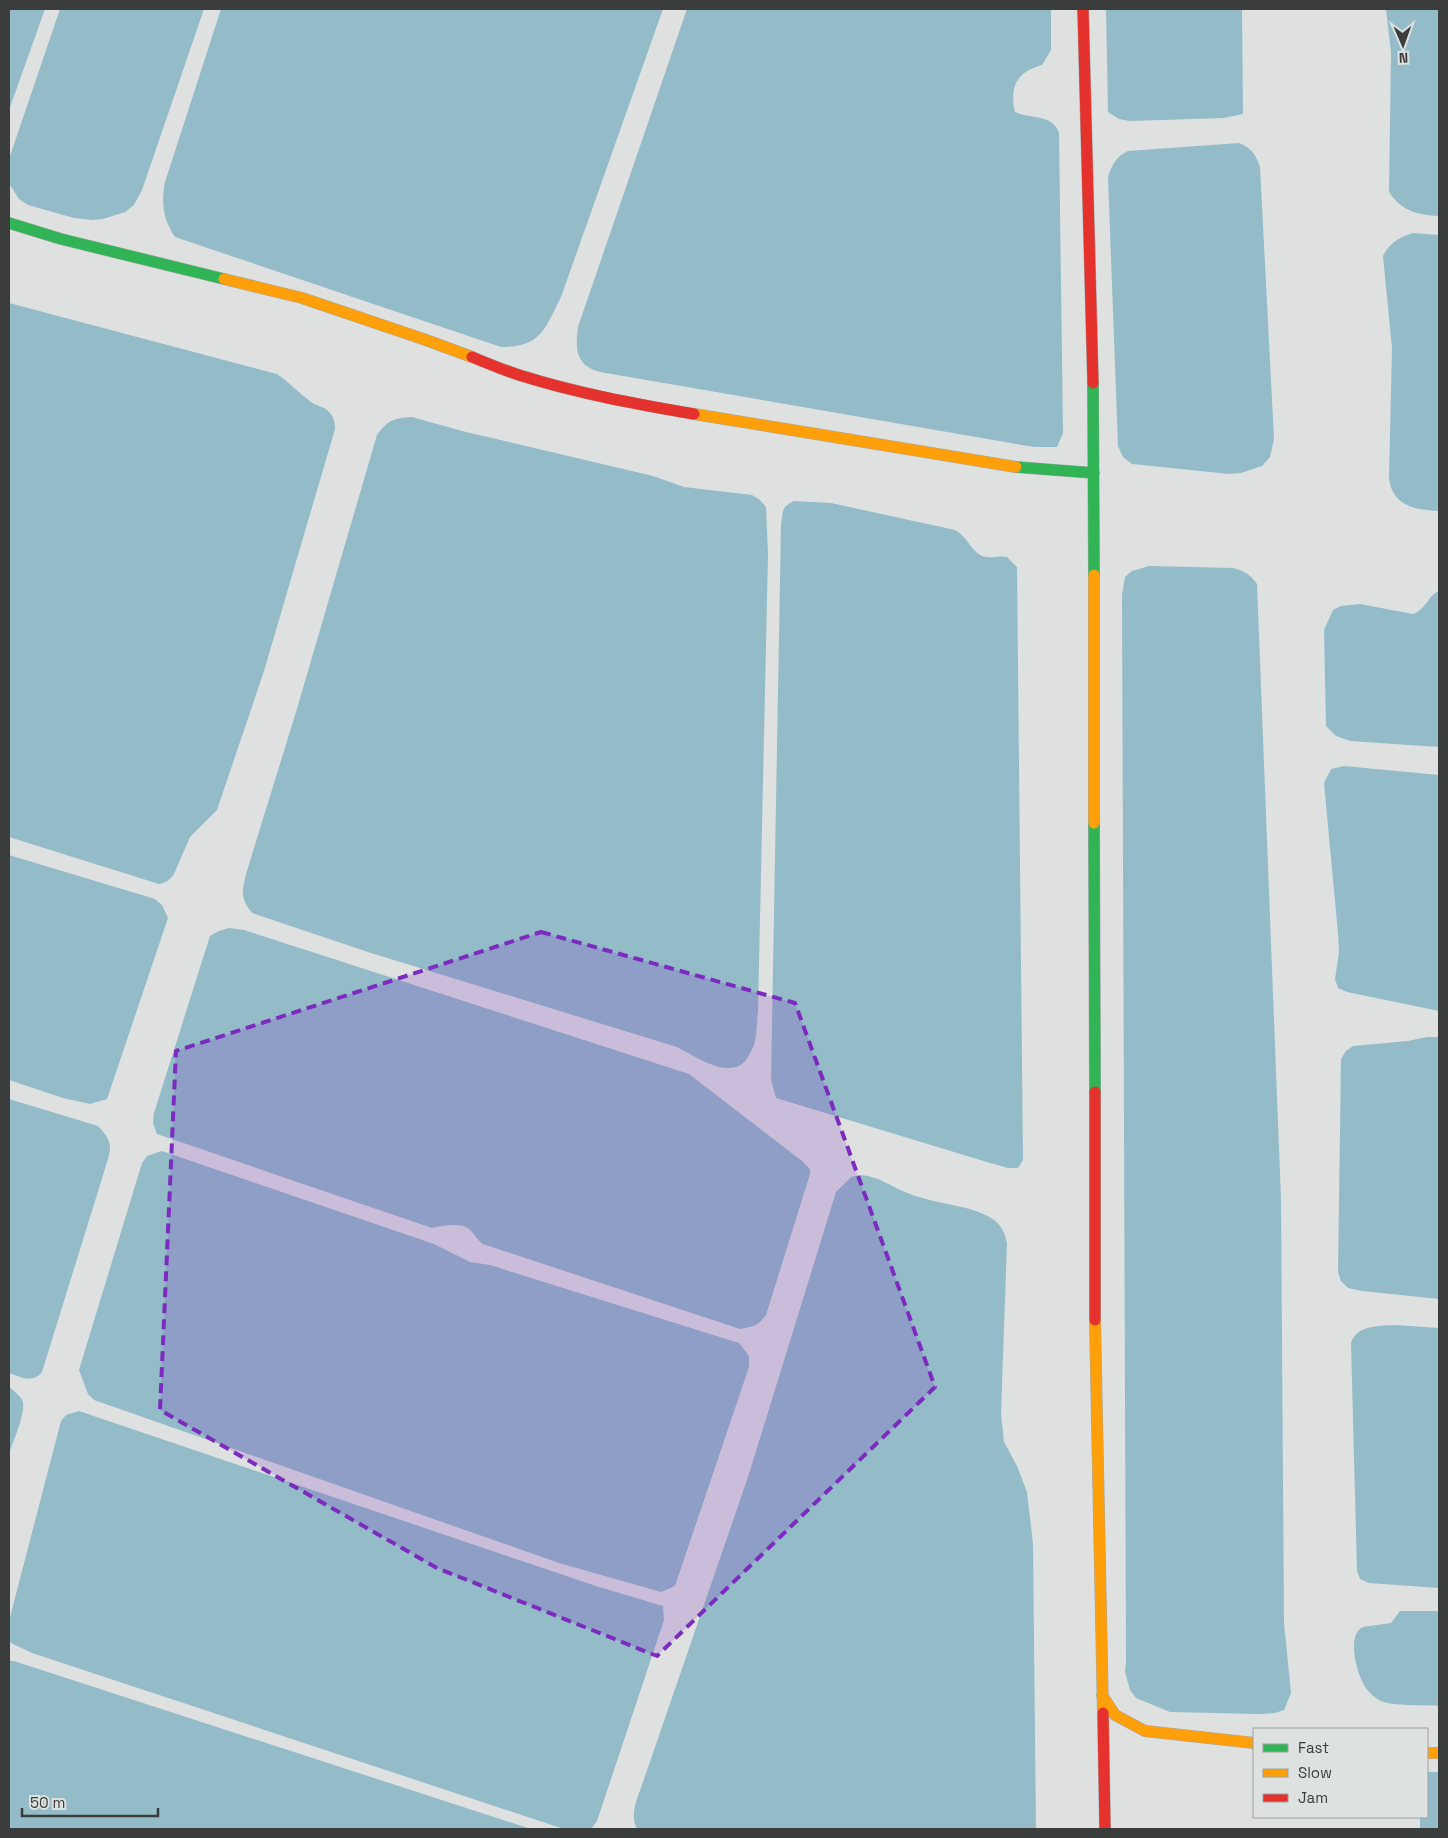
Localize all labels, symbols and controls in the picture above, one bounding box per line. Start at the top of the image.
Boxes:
north arrow [1378,20,1428,70]
text: N [1398,49,1408,67]
legend [1253,1728,1428,1818]
text: Fast [1298,1738,1329,1757]
text: Slow [1298,1763,1332,1782]
scale bar [22,1786,159,1818]
text: Jam [1298,1788,1328,1807]
text: 50 m [30,1793,65,1812]

